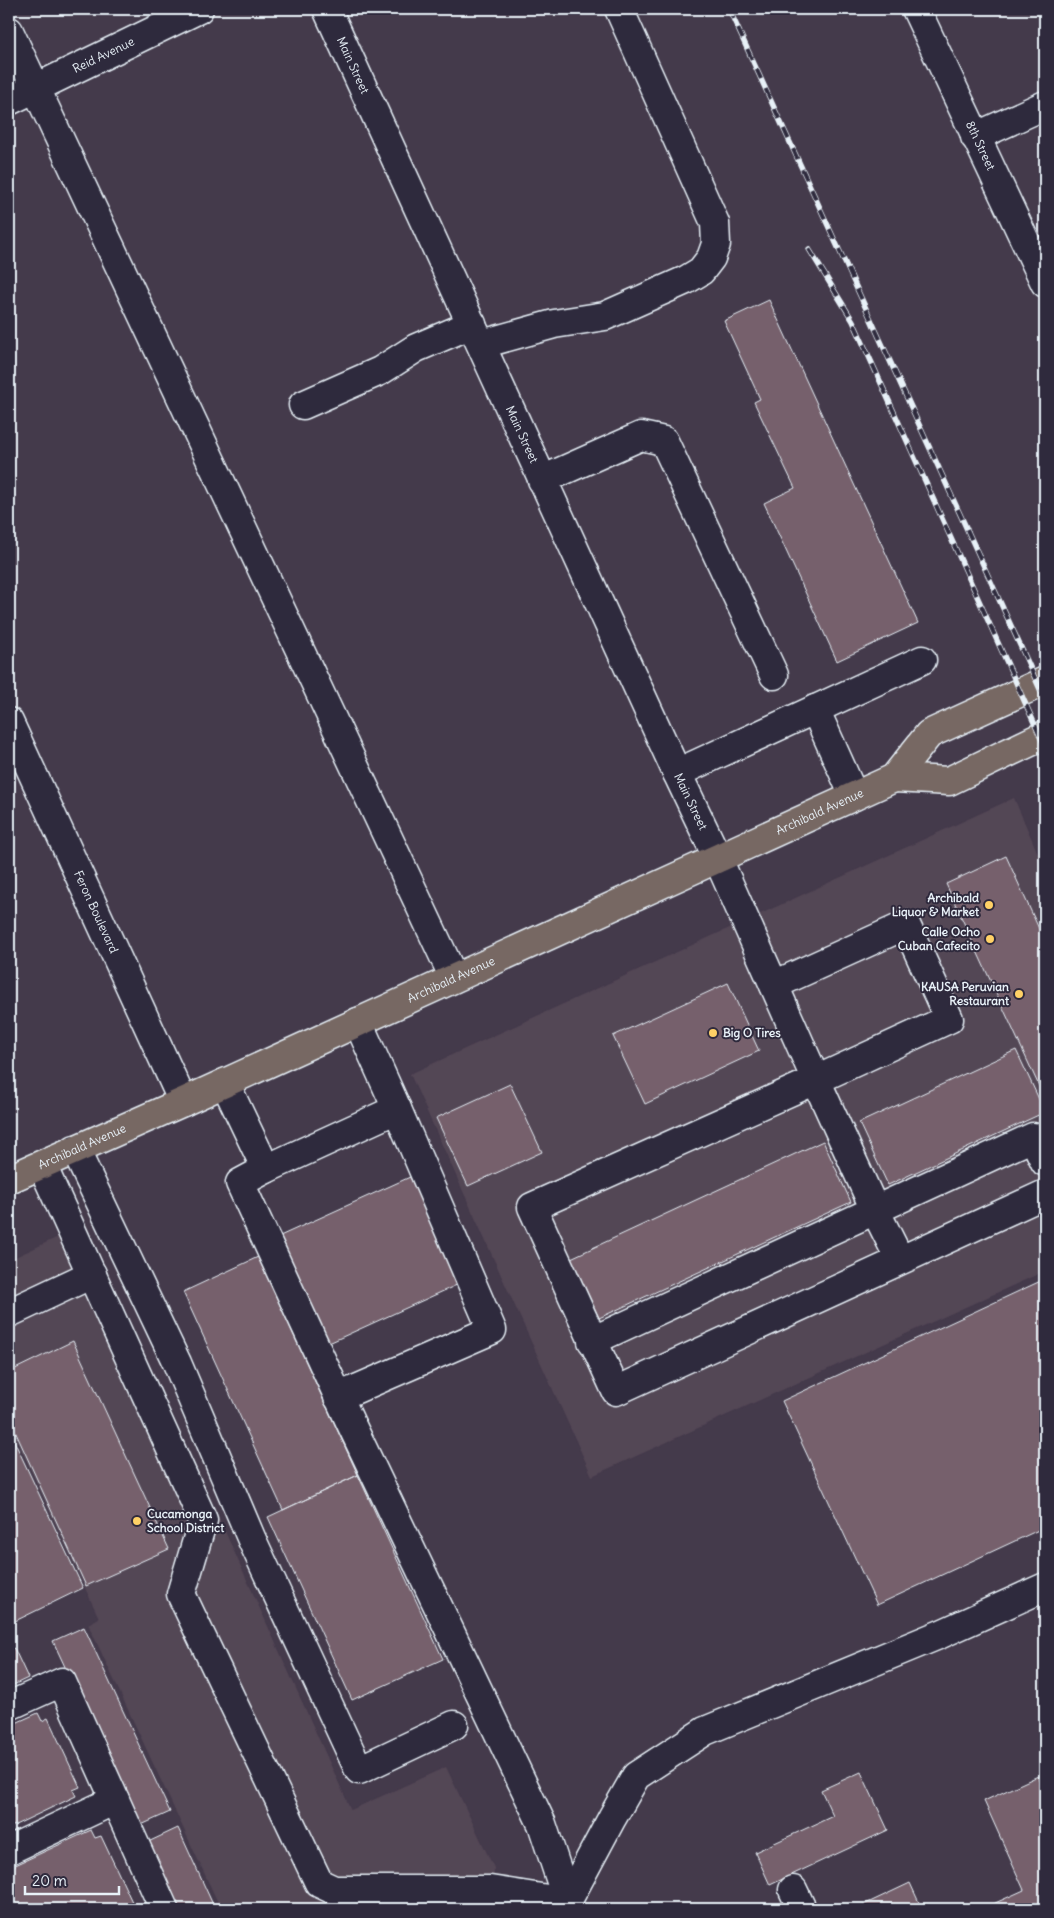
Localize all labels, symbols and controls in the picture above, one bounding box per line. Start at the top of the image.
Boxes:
street label: Reid Avenue [70,33,137,76]
street label: Main Street [334,34,373,96]
street label: 8th Street [963,118,999,172]
street label: Main Street [503,403,542,465]
street label: Main Street [671,771,711,832]
street label: Archibald Avenue [773,785,866,838]
street label: Feron Boulevard [71,868,122,956]
place label: Archibald Liquor & Market [892,890,980,920]
marker: Archibald Liquor & Market [983,899,995,911]
place label: Calle Ocho Cuban Cafecito [898,924,980,953]
marker: Calle Ocho Cuban Cafecito [984,933,996,945]
street label: Archibald Avenue [405,953,497,1006]
place label: KAUSA Peruvian Restaurant [921,979,1010,1008]
marker: KAUSA Peruvian Restaurant [1013,988,1025,1000]
place label: Big O Tires [723,1025,781,1041]
marker: Big O Tires [707,1027,719,1039]
street label: Archibald Avenue [36,1120,128,1172]
place label: Cucamonga School District [147,1506,225,1535]
marker: Cucamonga School District [131,1515,143,1527]
scale bar [25,1863,119,1895]
text: 20 m [32,1871,67,1890]

